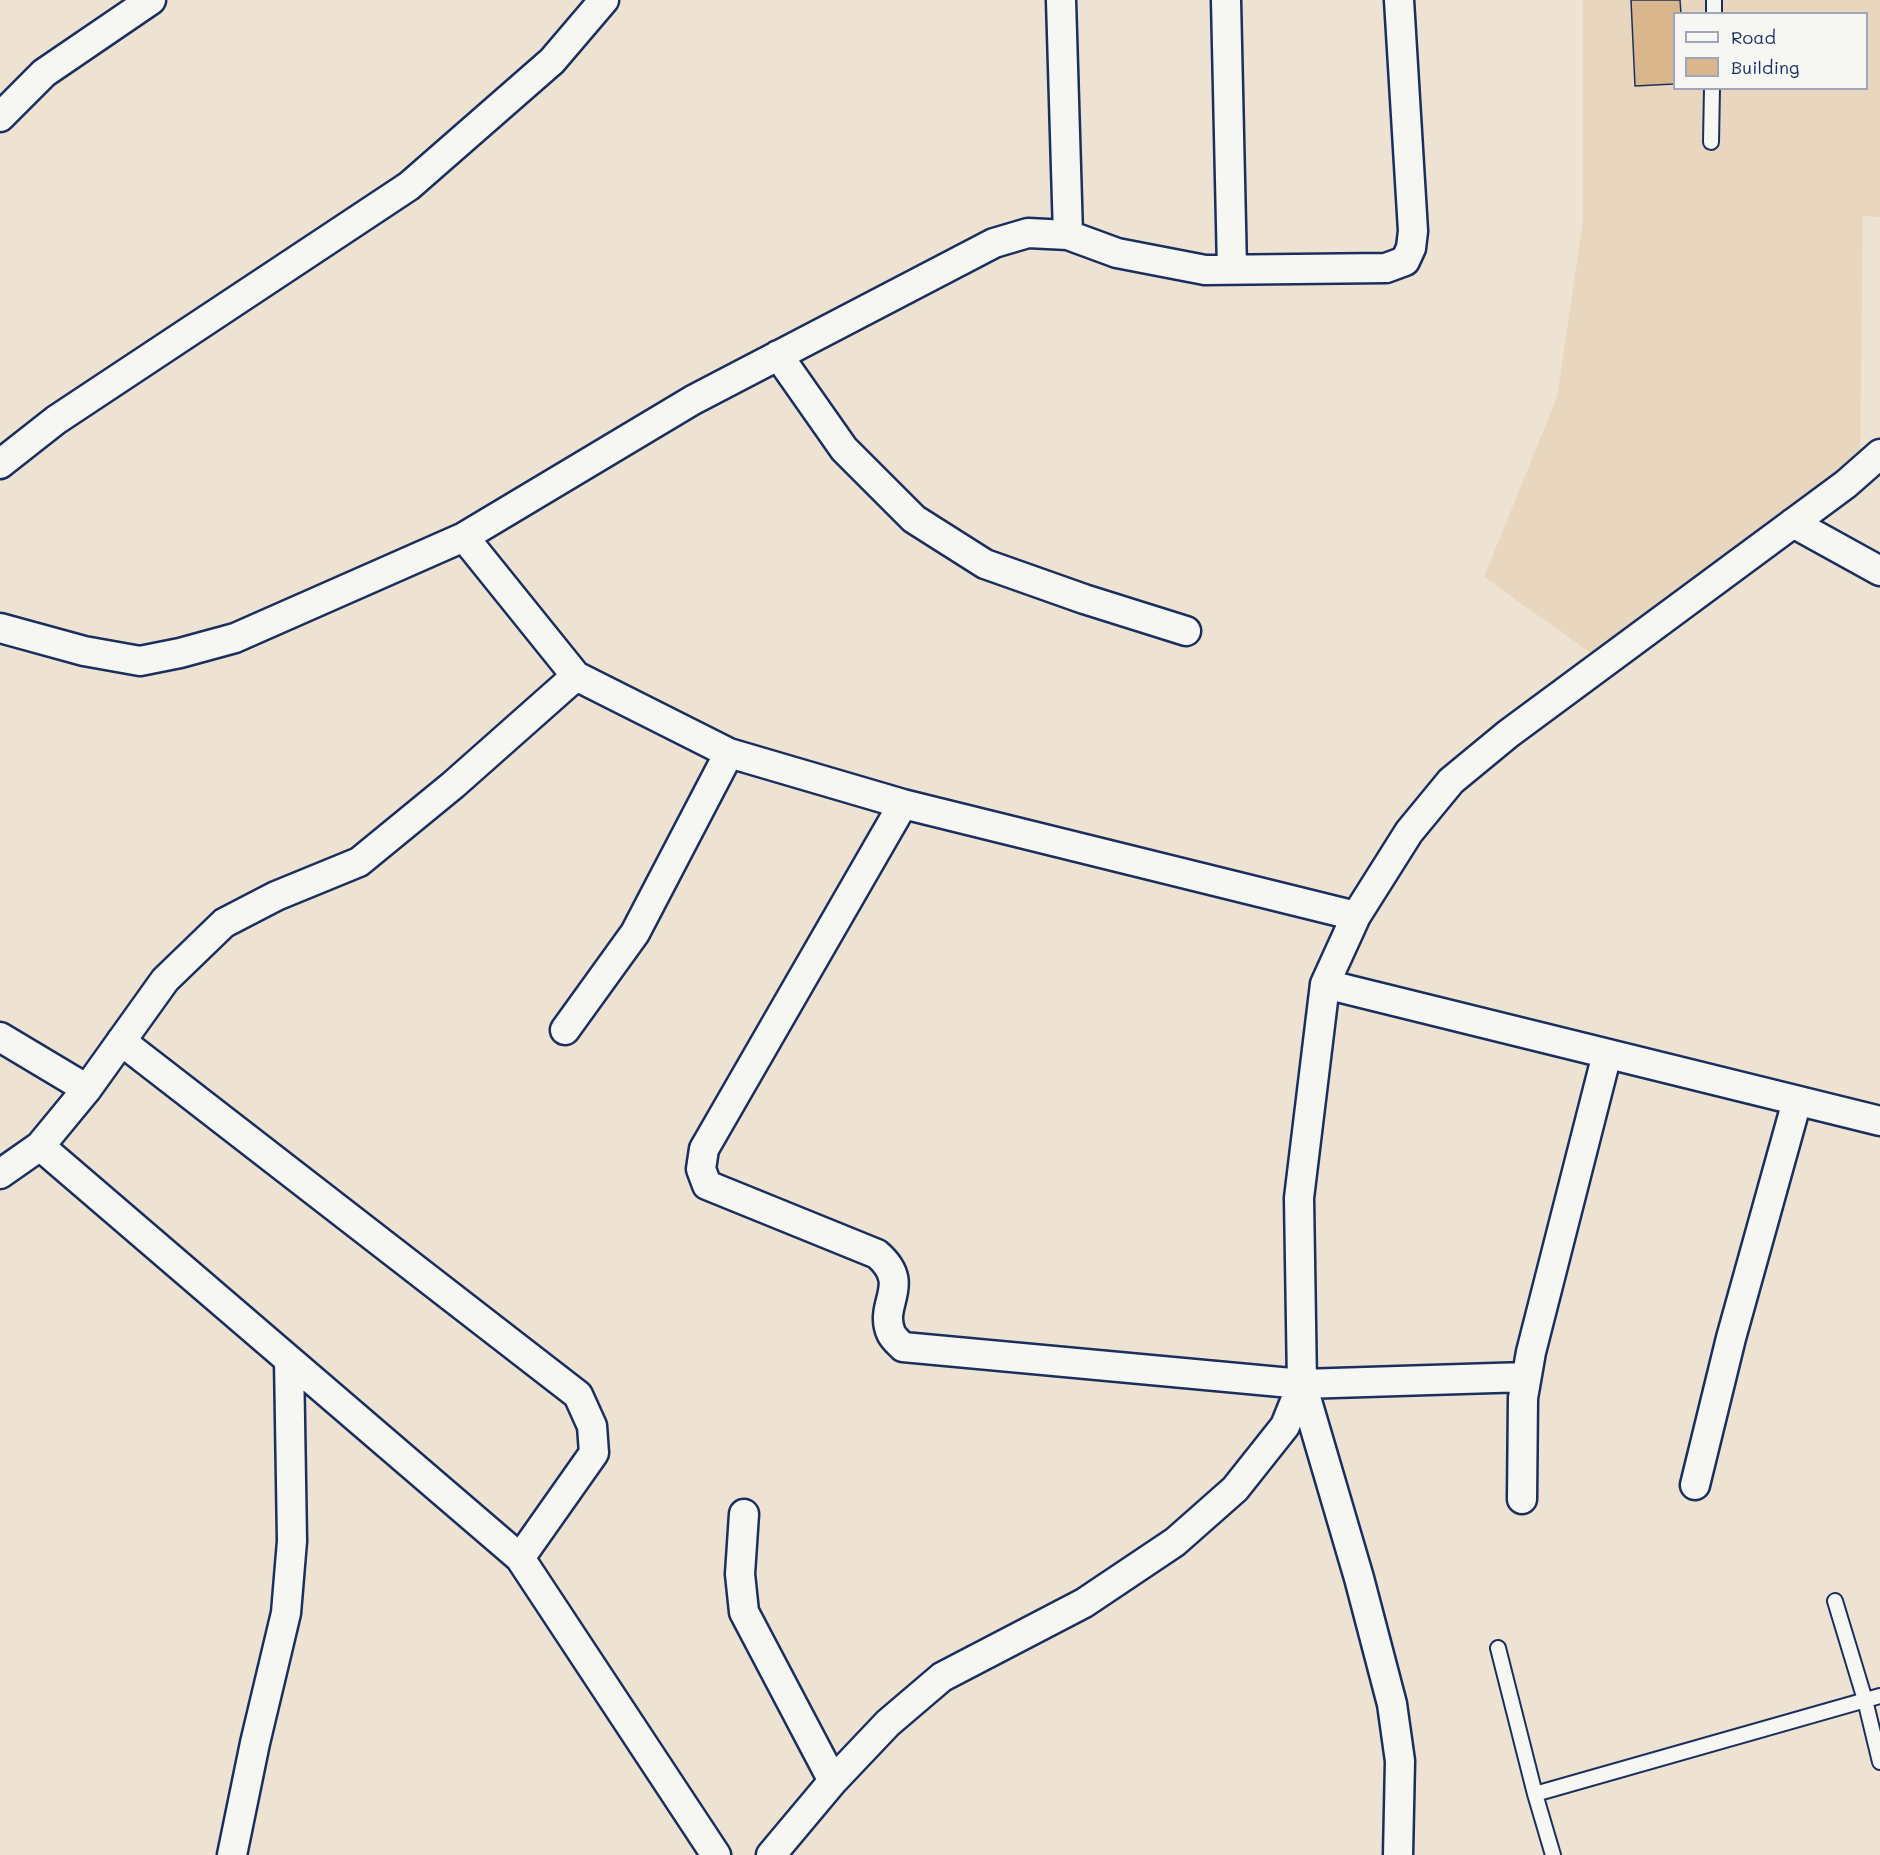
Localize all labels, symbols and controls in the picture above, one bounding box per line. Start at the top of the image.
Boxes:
legend [1673,12,1868,90]
text: Road [1731,25,1776,49]
text: Building [1731,55,1799,79]

